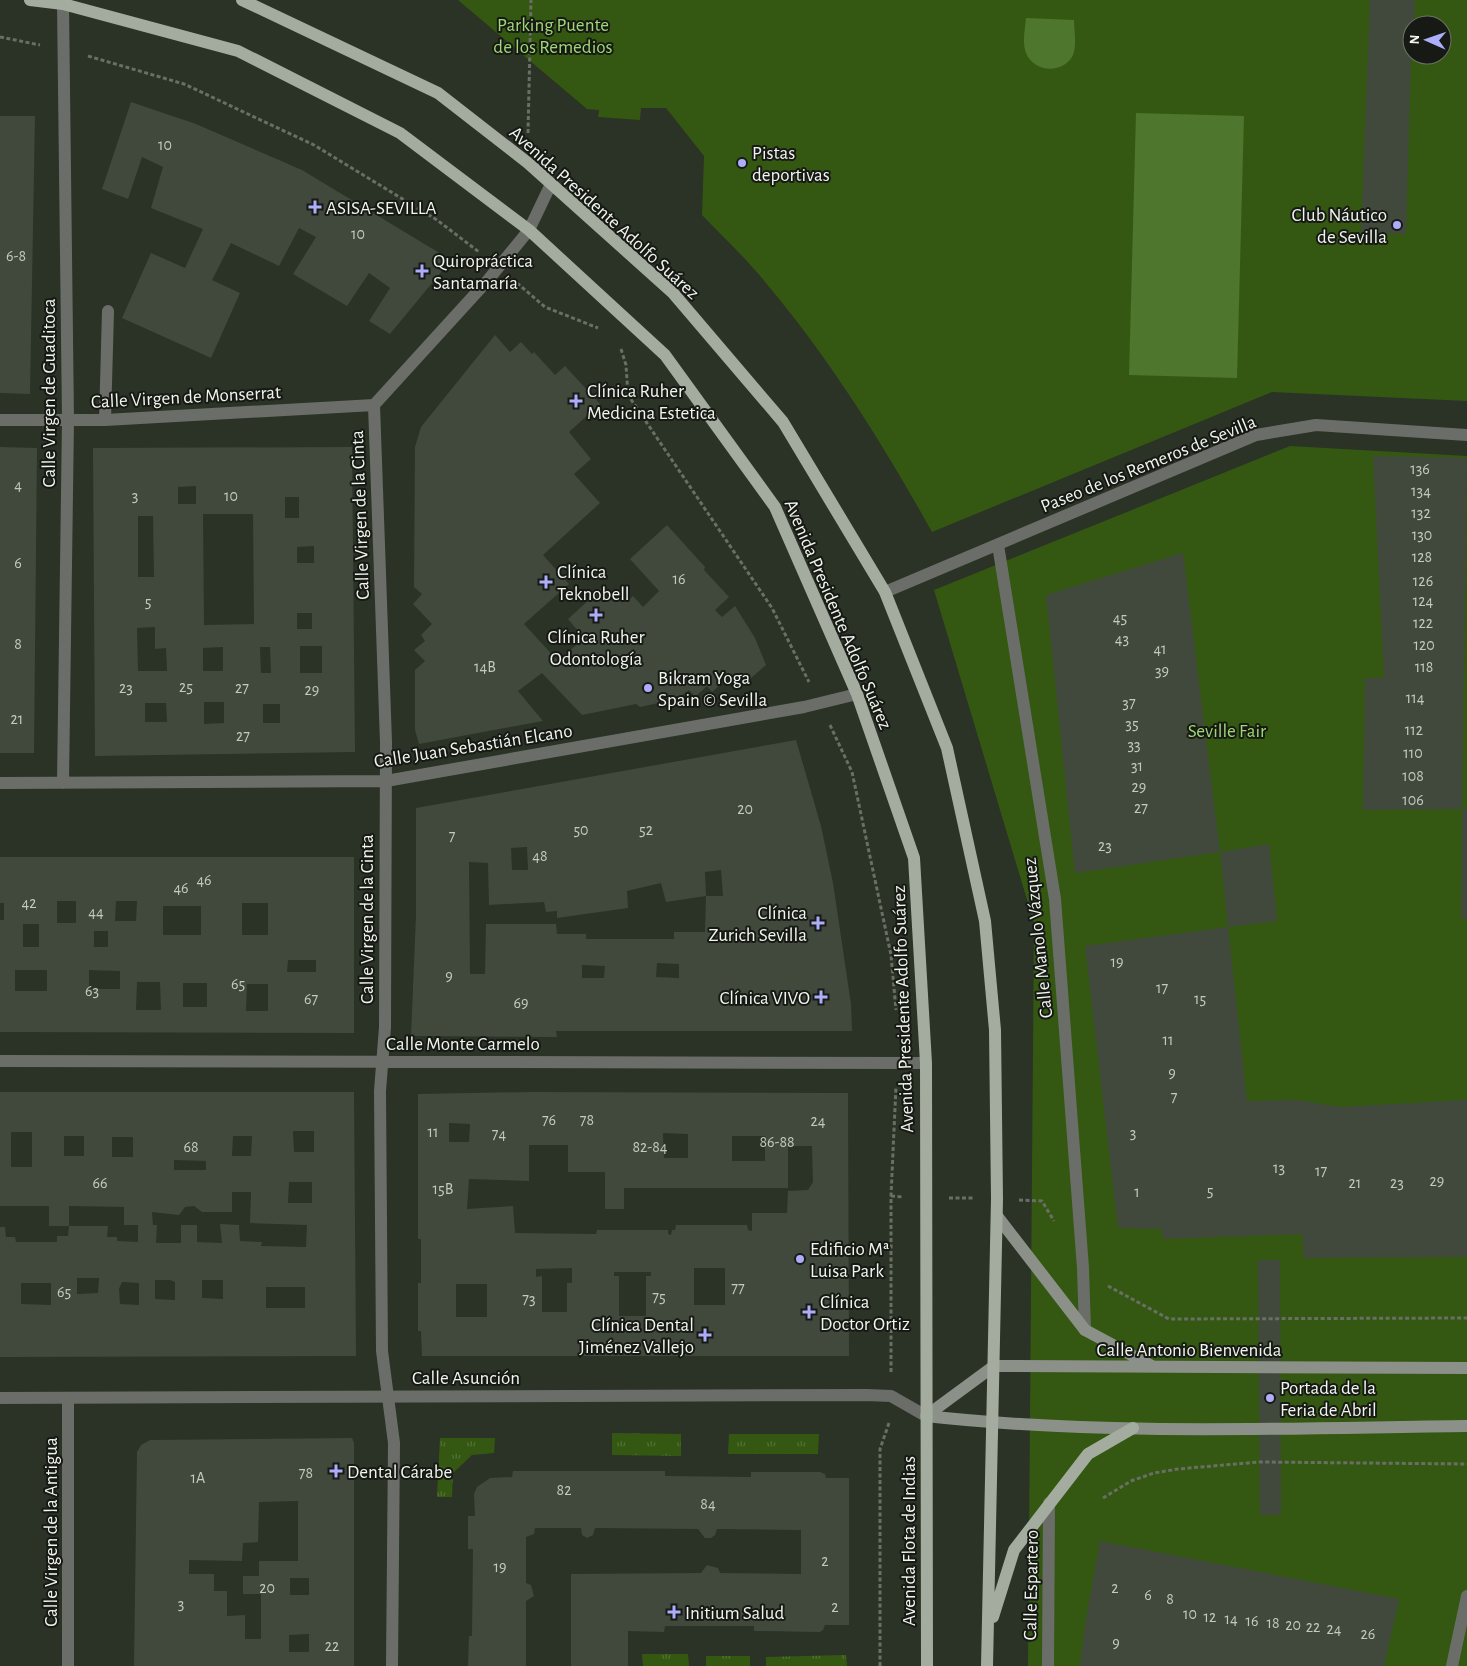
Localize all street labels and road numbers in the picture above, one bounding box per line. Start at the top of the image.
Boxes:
street label: Avenida Presidente Adolfo Suárez [506,123,703,303]
street label: Calle Virgen de Guaditoca [40,298,59,488]
street label: Calle Virgen de Monserrat [91,383,282,412]
street label: Paseo de los Remeros de Sevilla [1038,412,1259,516]
street label: Calle Virgen de la Cinta [348,430,373,600]
street label: Avenida Presidente Adolfo Suárez [780,497,895,733]
street label: Calle Juan Sebastián Elcano [373,721,574,772]
street label: Calle Virgen de la Cinta [358,834,377,1004]
street label: Calle Manolo Vázquez [1021,856,1056,1019]
street label: Avenida Presidente Adolfo Suárez [890,885,917,1133]
street label: Calle Monte Carmelo [386,1035,540,1054]
street label: Calle Antonio Bienvenida [1097,1341,1282,1360]
street label: Calle Asunción [412,1369,520,1388]
street label: Calle Virgen de la Antigua [42,1437,61,1627]
street label: Avenida Flota de Indias [900,1456,919,1626]
street label: Calle Espartero [1021,1530,1042,1640]

